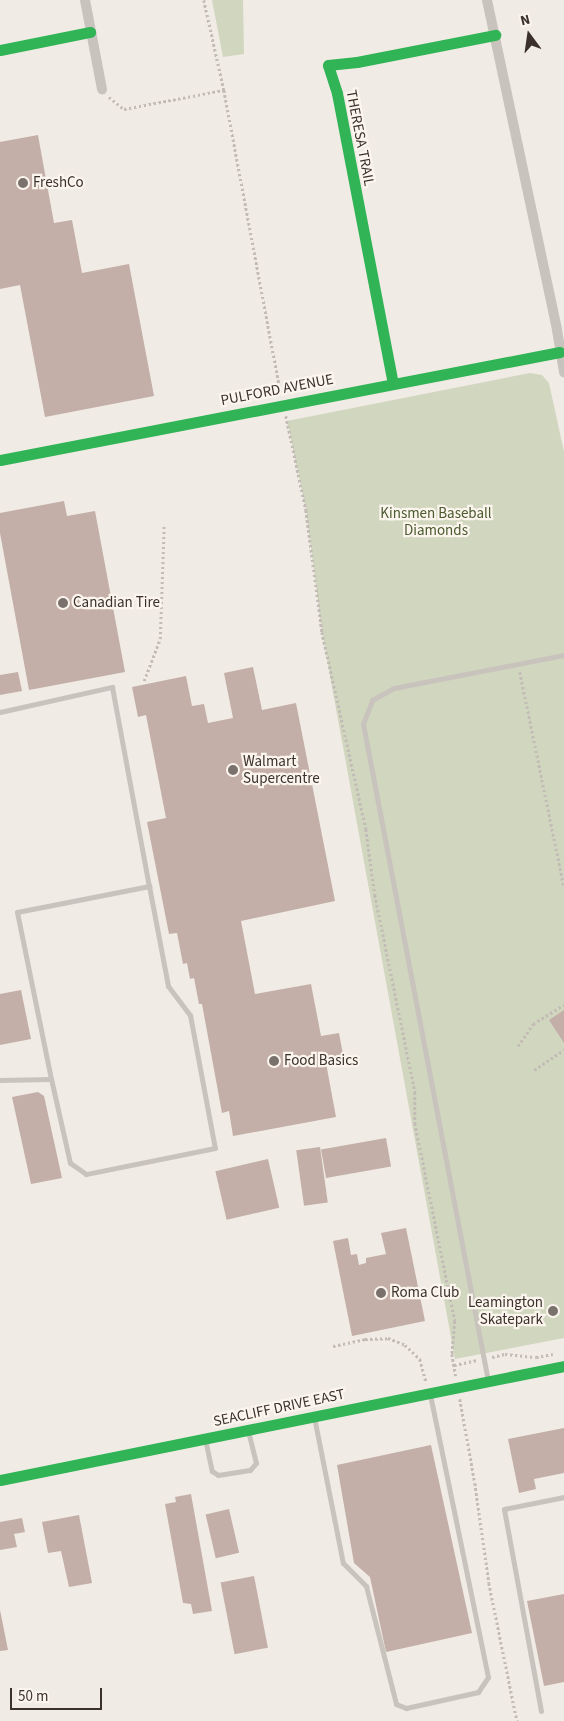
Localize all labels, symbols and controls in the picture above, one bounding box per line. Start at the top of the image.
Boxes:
north arrow [504,10,554,60]
text: N [518,10,532,31]
street label: THERESA TRAIL [342,89,378,187]
place label: FreshCo [33,174,84,192]
marker: FreshCo [17,177,29,189]
street label: PULFORD AVENUE [219,370,335,410]
park label: Kinsmen Baseball Diamonds [380,504,492,539]
place label: Canadian Tire [73,594,160,612]
marker: Canadian Tire [57,597,69,609]
place label: Walmart Supercentre [243,752,320,787]
marker: Walmart Supercentre [227,764,239,776]
place label: Food Basics [284,1052,358,1070]
marker: Food Basics [268,1055,280,1067]
place label: Roma Club [391,1284,459,1302]
marker: Roma Club [375,1287,387,1299]
place label: Leamington Skatepark [468,1293,543,1328]
marker: Leamington Skatepark [547,1305,559,1317]
street label: SEACLIFF DRIVE EAST [212,1385,346,1431]
scale bar [12,1678,105,1710]
text: 50 m [18,1686,48,1707]

